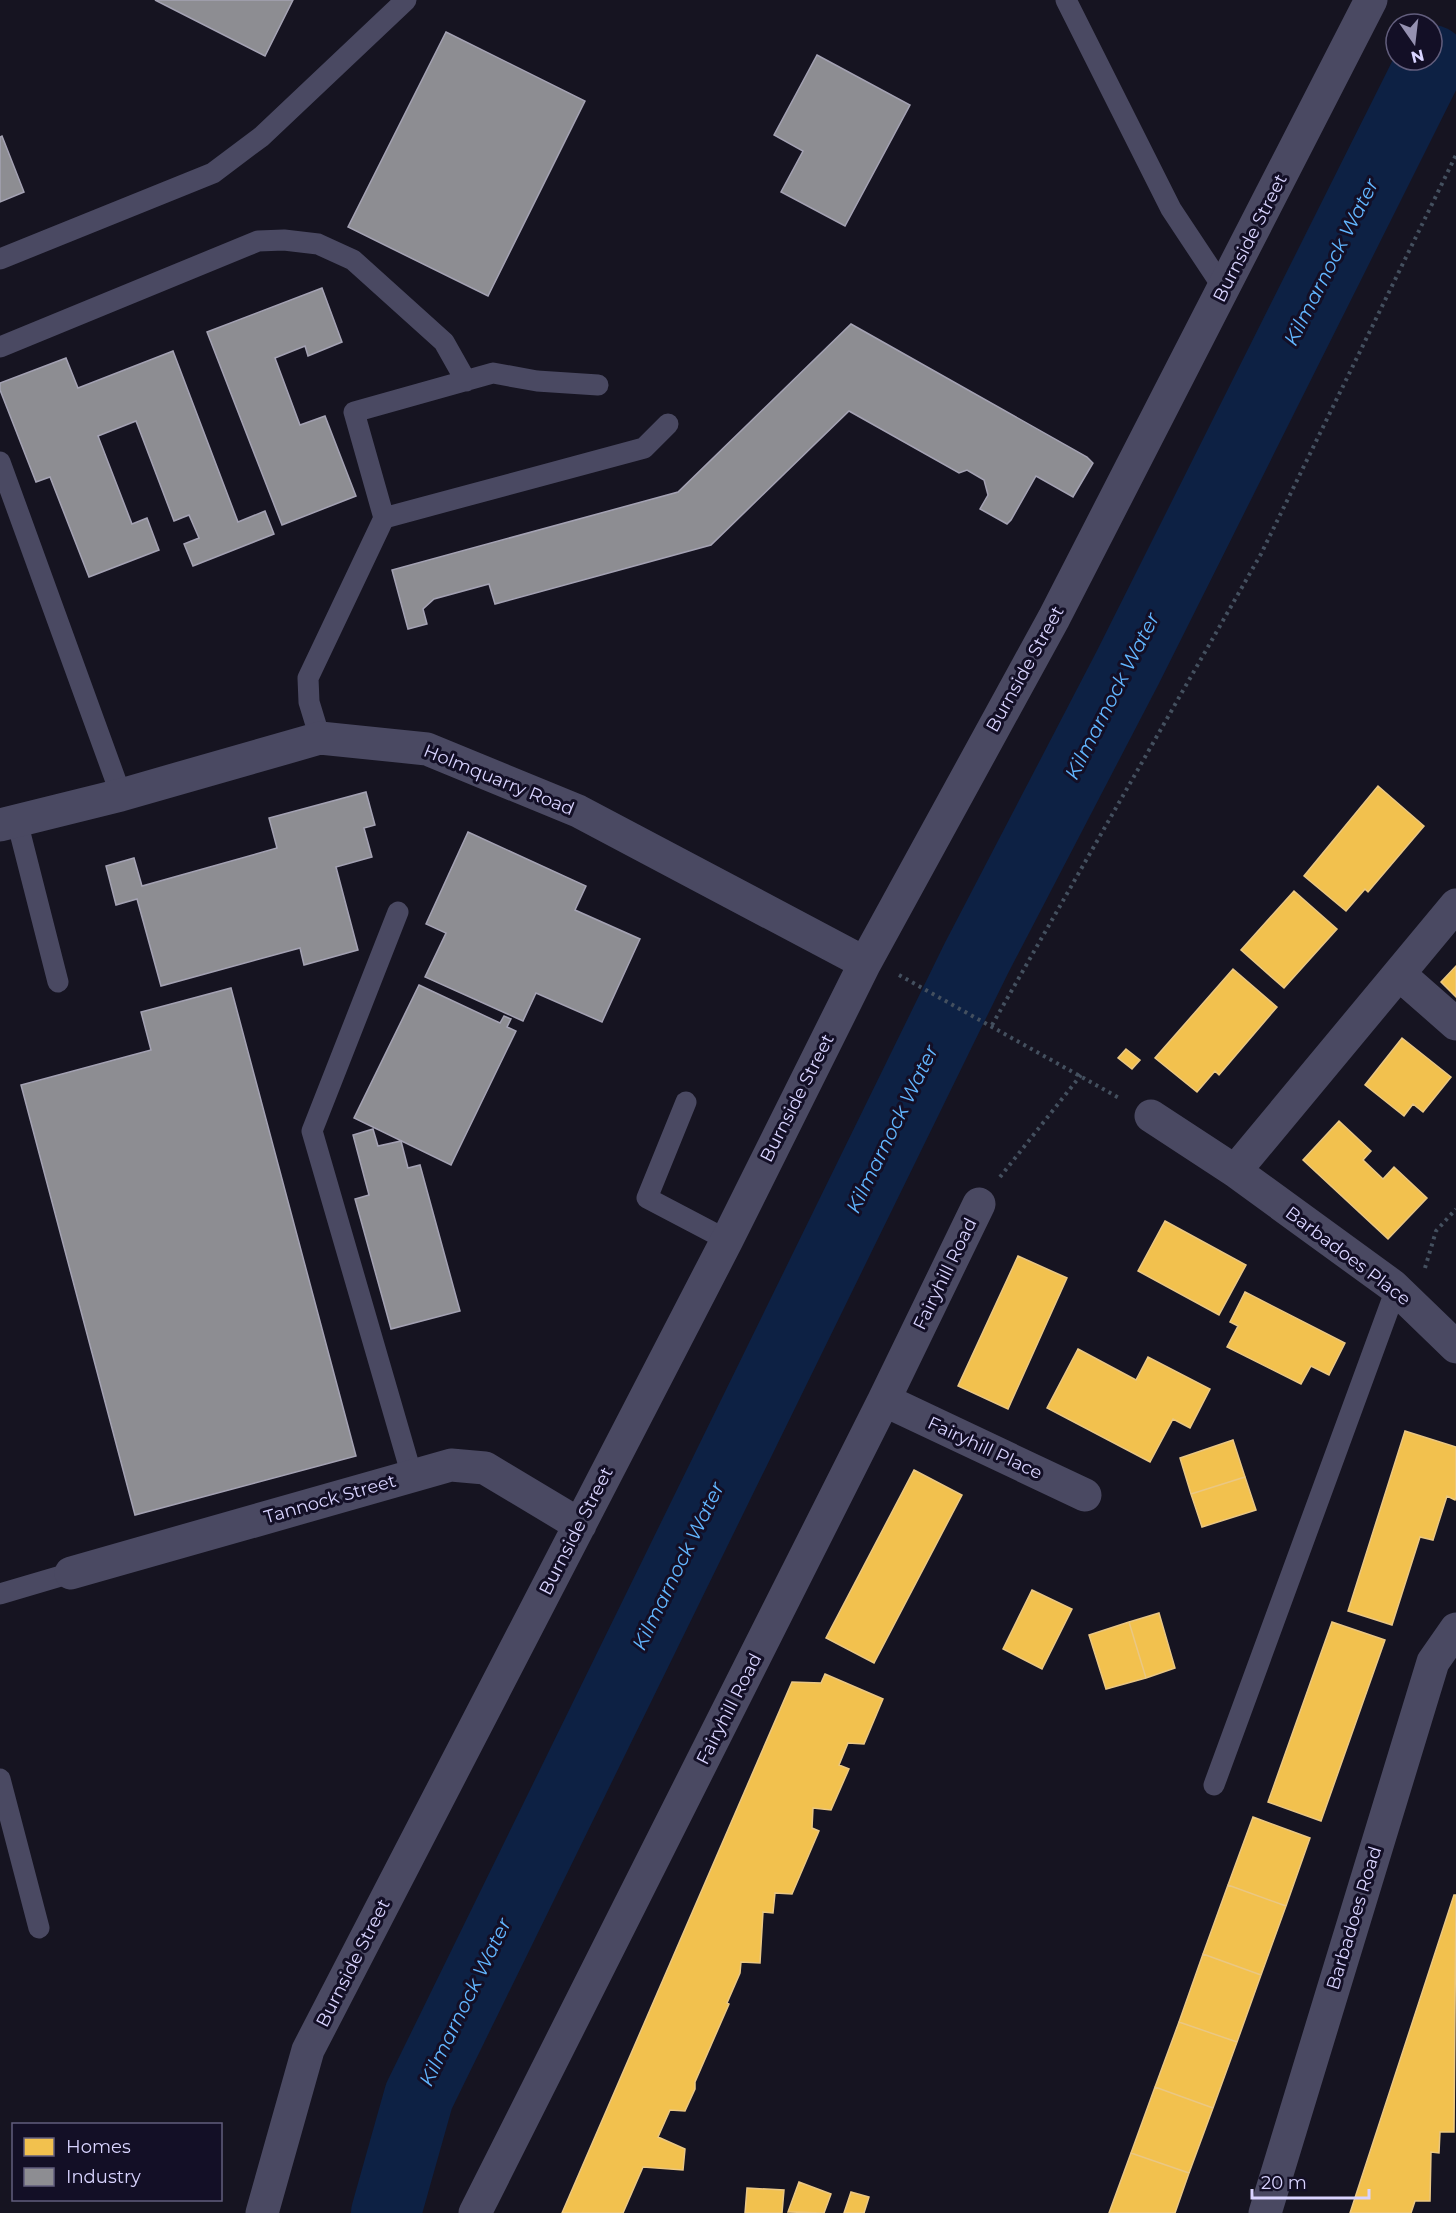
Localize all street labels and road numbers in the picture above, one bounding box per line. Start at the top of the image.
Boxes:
street label: Burnside Street [1208,170,1292,306]
street label: Burnside Street [981,602,1069,736]
street label: Holmquarry Road [420,740,578,820]
street label: Burnside Street [755,1030,839,1166]
street label: Barbadoes Place [1281,1202,1415,1310]
street label: Fairyhill Road [908,1214,982,1334]
street label: Fairyhill Place [924,1412,1046,1484]
street label: Burnside Street [534,1463,618,1599]
street label: Tannock Street [262,1470,398,1528]
street label: Fairyhill Road [692,1650,766,1768]
street label: Barbadoes Road [1322,1844,1386,1992]
street label: Burnside Street [311,1895,395,2031]

